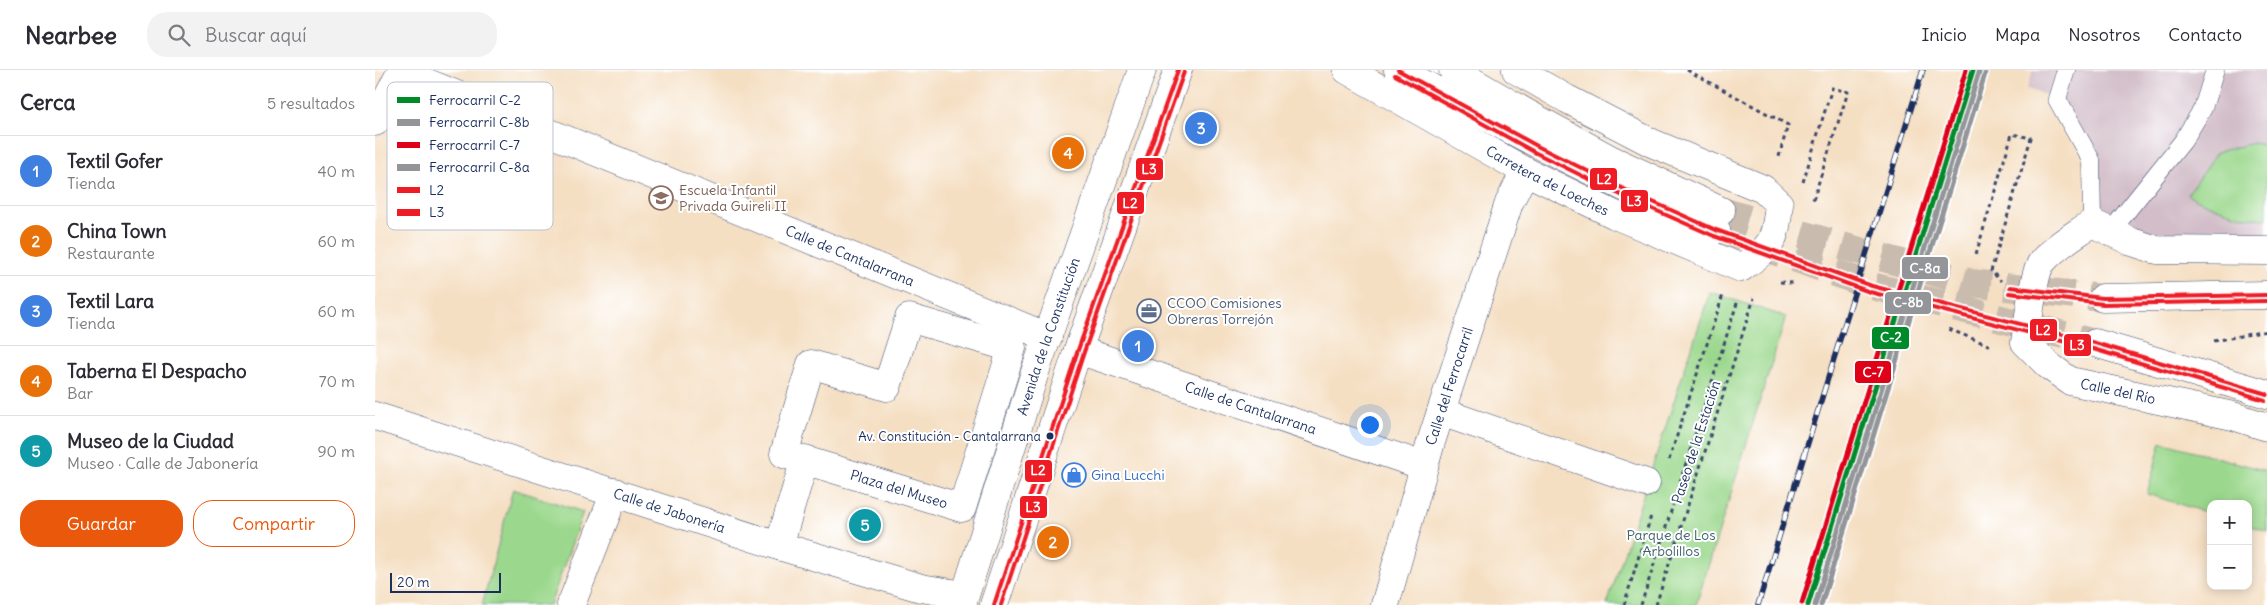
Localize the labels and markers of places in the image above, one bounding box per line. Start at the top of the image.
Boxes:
pin: 3 [1185,109,1217,147]
pin: 4 [1052,134,1084,172]
place label: Escuela Infantil Privada Guireli II [679,181,787,215]
school or university icon: Escuela Infantil Privada Guireli II [648,185,674,211]
place label: CCOO Comisiones Obreras Torrejón [1167,294,1282,328]
office icon: CCOO Comisiones Obreras Torrejón [1136,298,1162,324]
pin: 1 [1122,327,1154,365]
place label: Av. Constitución - Cantalarrana [858,428,1041,445]
marker: Av. Constitución - Cantalarrana [1045,431,1055,441]
shop icon: Gina Lucchi [1061,462,1087,488]
place label: Gina Lucchi [1091,466,1165,484]
pin: 5 [849,506,881,544]
pin: 2 [1037,523,1069,561]

